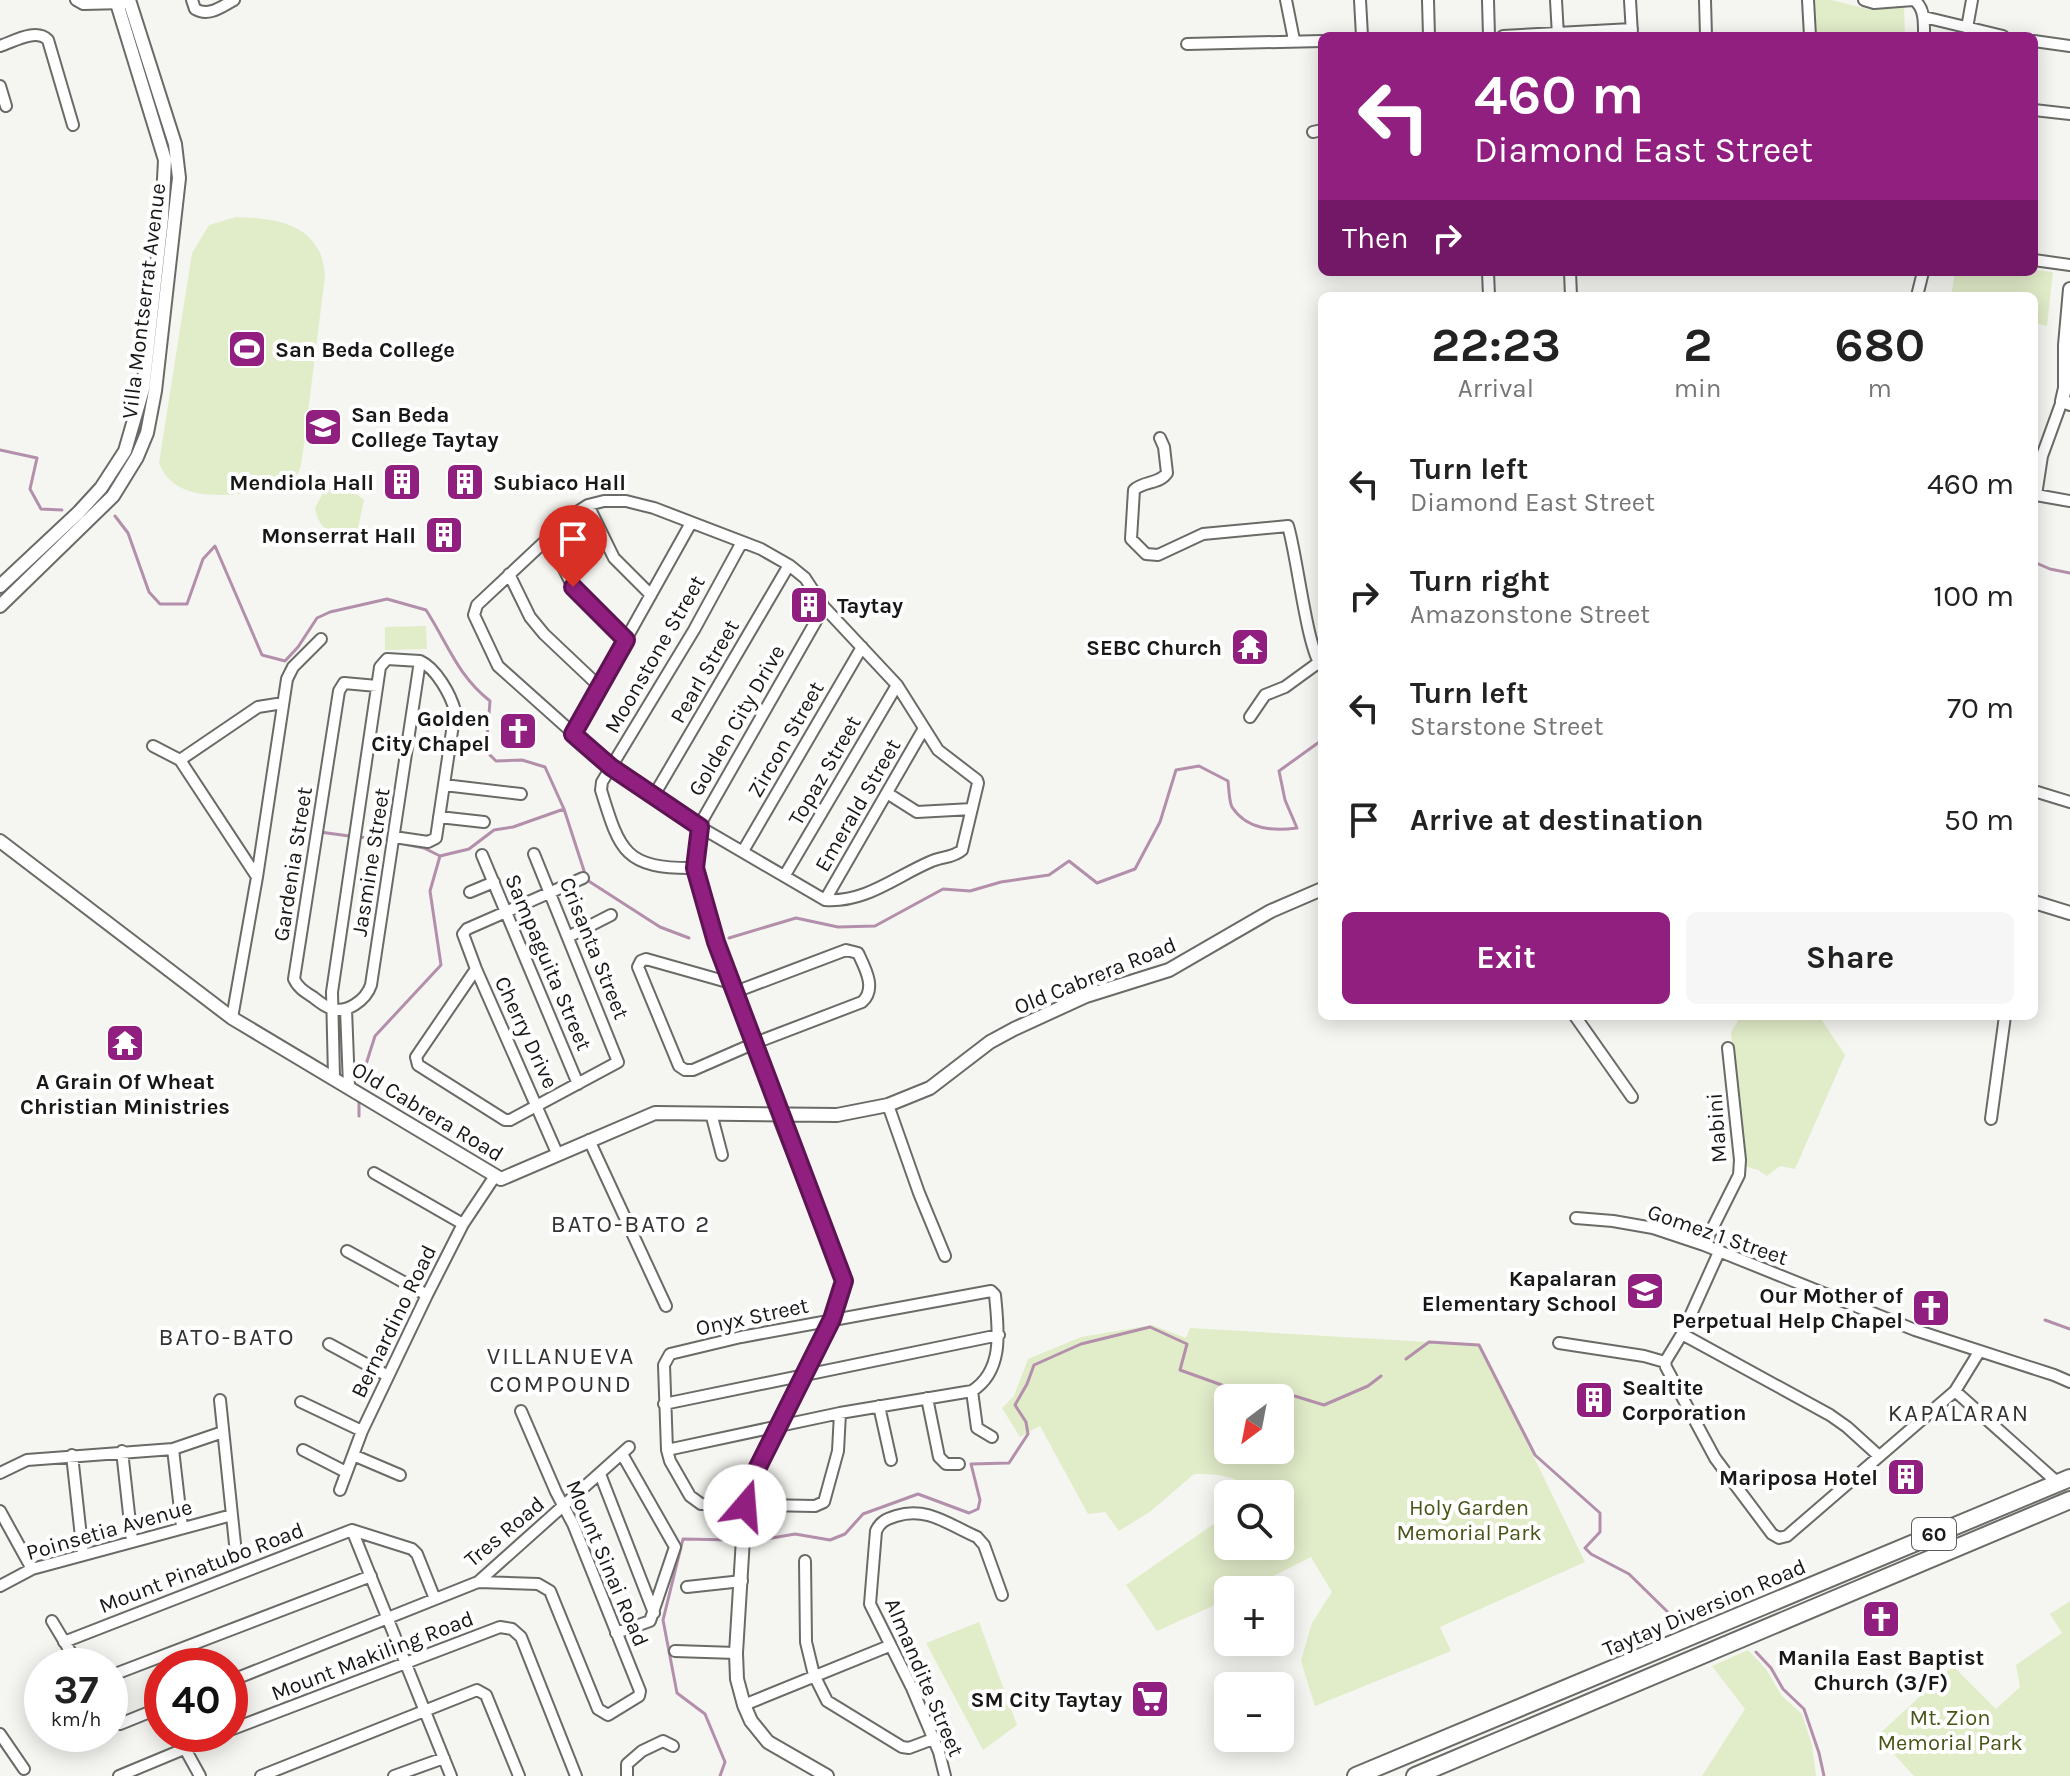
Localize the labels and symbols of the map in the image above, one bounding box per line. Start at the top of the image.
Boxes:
street label: Villa Montserrat Avenue [117,182,171,421]
sports icon: San Beda College [226,328,268,370]
place label: San Beda College [275,337,455,363]
place label: San Beda College Taytay [351,402,499,453]
school or university icon: San Beda College Taytay [302,406,344,448]
building icon: Mendiola Hall [381,461,423,503]
building icon: Subiaco Hall [444,461,486,503]
place label: Mendiola Hall [229,470,374,496]
place label: Subiaco Hall [493,470,626,496]
pin [539,505,607,587]
building icon: Monserrat Hall [423,514,465,556]
place label: Monserrat Hall [261,523,416,549]
street label: Moonstone Street [599,571,711,738]
building icon: Taytay [788,584,830,626]
place label: Taytay [837,593,903,619]
street label: Pearl Street [665,615,745,728]
temple icon: SEBC Church [1229,626,1271,668]
place label: SEBC Church [1086,635,1222,661]
street label: Golden City Drive [683,640,791,801]
street label: Zircon Street [742,677,830,802]
place label: Golden City Chapel [371,706,490,757]
church icon: Golden City Chapel [497,710,539,752]
street label: Topaz Street [783,711,867,830]
street label: Emerald Street [809,734,906,877]
street label: Gardenia Street [268,785,318,943]
street label: Jasmine Street [346,786,396,938]
street label: Sampaguita Street [499,870,597,1055]
street label: Crisanta Street [554,874,634,1023]
street label: Old Cabrera Road [1011,932,1180,1020]
street label: Cherry Drive [489,972,563,1093]
temple icon: A Grain Of Wheat Christian Ministries [104,1022,146,1064]
street label: Old Cabrera Road [347,1056,508,1167]
place label: A Grain Of Wheat Christian Ministries [20,1069,230,1120]
street label: Mabini [1702,1092,1732,1164]
street label: Gomez 1 Street [1644,1199,1791,1271]
district label: BATO-BATO 2 [551,1210,711,1238]
street label: Bernardino Road [346,1241,442,1402]
place label: Kapalaran Elementary School [1422,1266,1617,1317]
school or university icon: Kapalaran Elementary School [1624,1270,1666,1312]
place label: Our Mother of Perpetual Help Chapel [1672,1283,1904,1334]
church icon: Our Mother of Perpetual Help Chapel [1910,1287,1952,1329]
street label: Onyx Street [693,1292,811,1342]
district label: BATO-BATO [159,1323,295,1351]
district label: VILLANUEVA COMPOUND [487,1342,635,1398]
place label: Sealtite Corporation [1622,1375,1746,1426]
building icon: Sealtite Corporation [1573,1379,1615,1421]
north arrow [1214,1384,1294,1464]
district label: KAPALARAN [1888,1399,2030,1427]
building icon: Mariposa Hotel [1885,1456,1927,1498]
position arrow [703,1464,787,1548]
place label: Mariposa Hotel [1719,1465,1878,1491]
street label: Mount Sinai Road [560,1476,654,1651]
street label: Tres Road [459,1491,550,1573]
street label: Poinsetia Avenue [23,1494,195,1566]
park label: Holy Garden Memorial Park [1396,1495,1542,1546]
street label: Mount Pinatubo Road [95,1517,308,1619]
road number: 60 [1912,1518,1956,1550]
street label: Taytay Diversion Road [1599,1553,1810,1662]
street label: Almandite Street [879,1594,969,1761]
church icon: Manila East Baptist Church (3/F) [1860,1598,1902,1640]
street label: Mount Makiling Road [267,1605,477,1707]
place label: Manila East Baptist Church (3/F) [1778,1645,1985,1696]
speed limit sign: 40 [144,1648,248,1752]
supermarket icon: SM City Taytay [1129,1678,1171,1720]
place label: SM City Taytay [971,1687,1122,1713]
park label: Mt. Zion Memorial Park [1877,1705,2023,1756]

